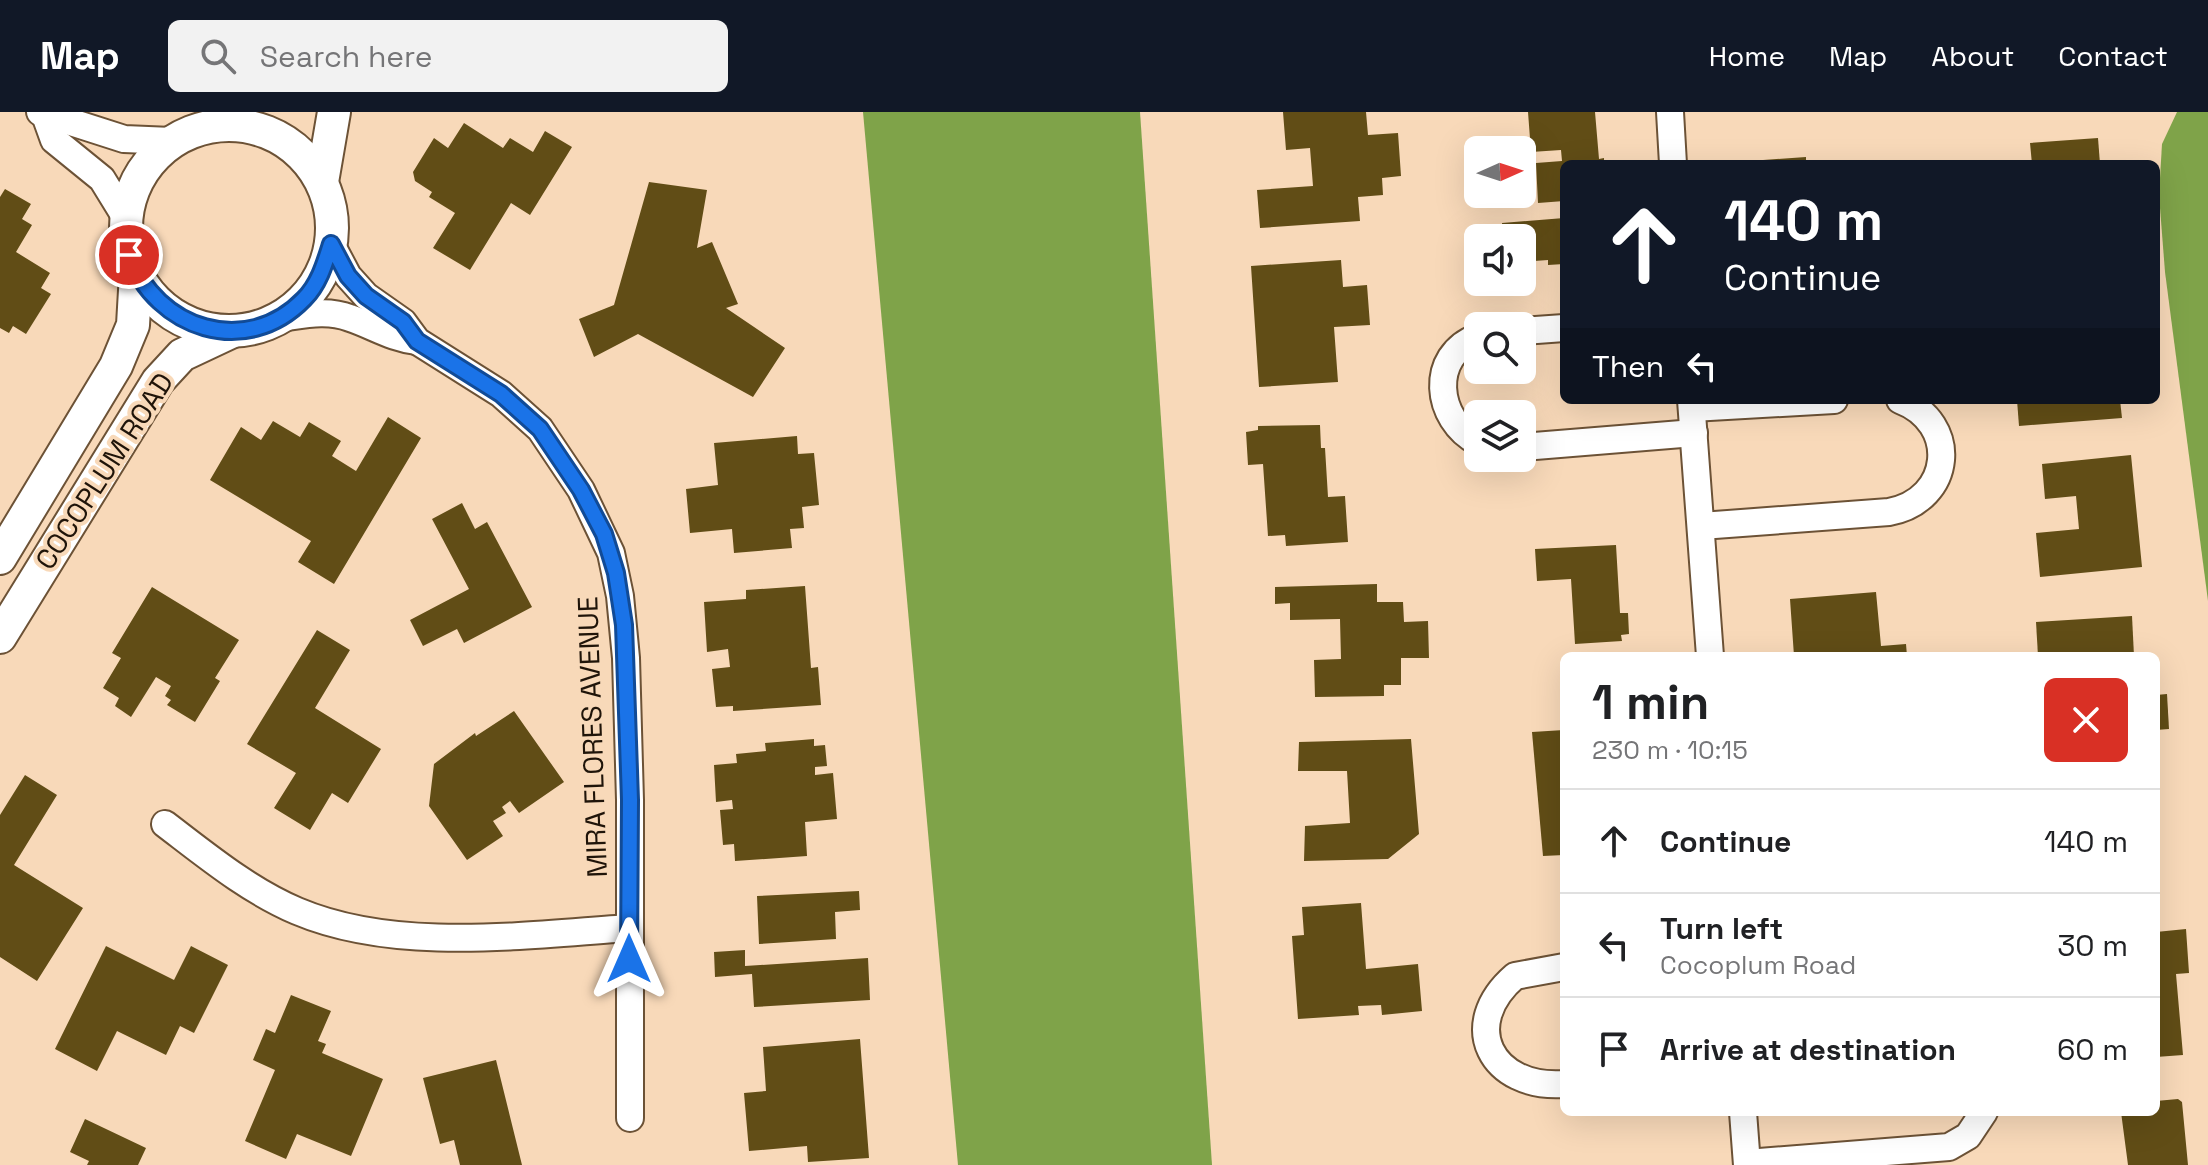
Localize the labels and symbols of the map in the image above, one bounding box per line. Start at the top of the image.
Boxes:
north arrow [1464,136,1536,208]
pin [95,221,163,289]
street label: COCOPLUM ROAD [27,366,181,576]
street label: MIRA FLORES AVENUE [569,596,615,878]
position arrow [587,917,671,1001]

